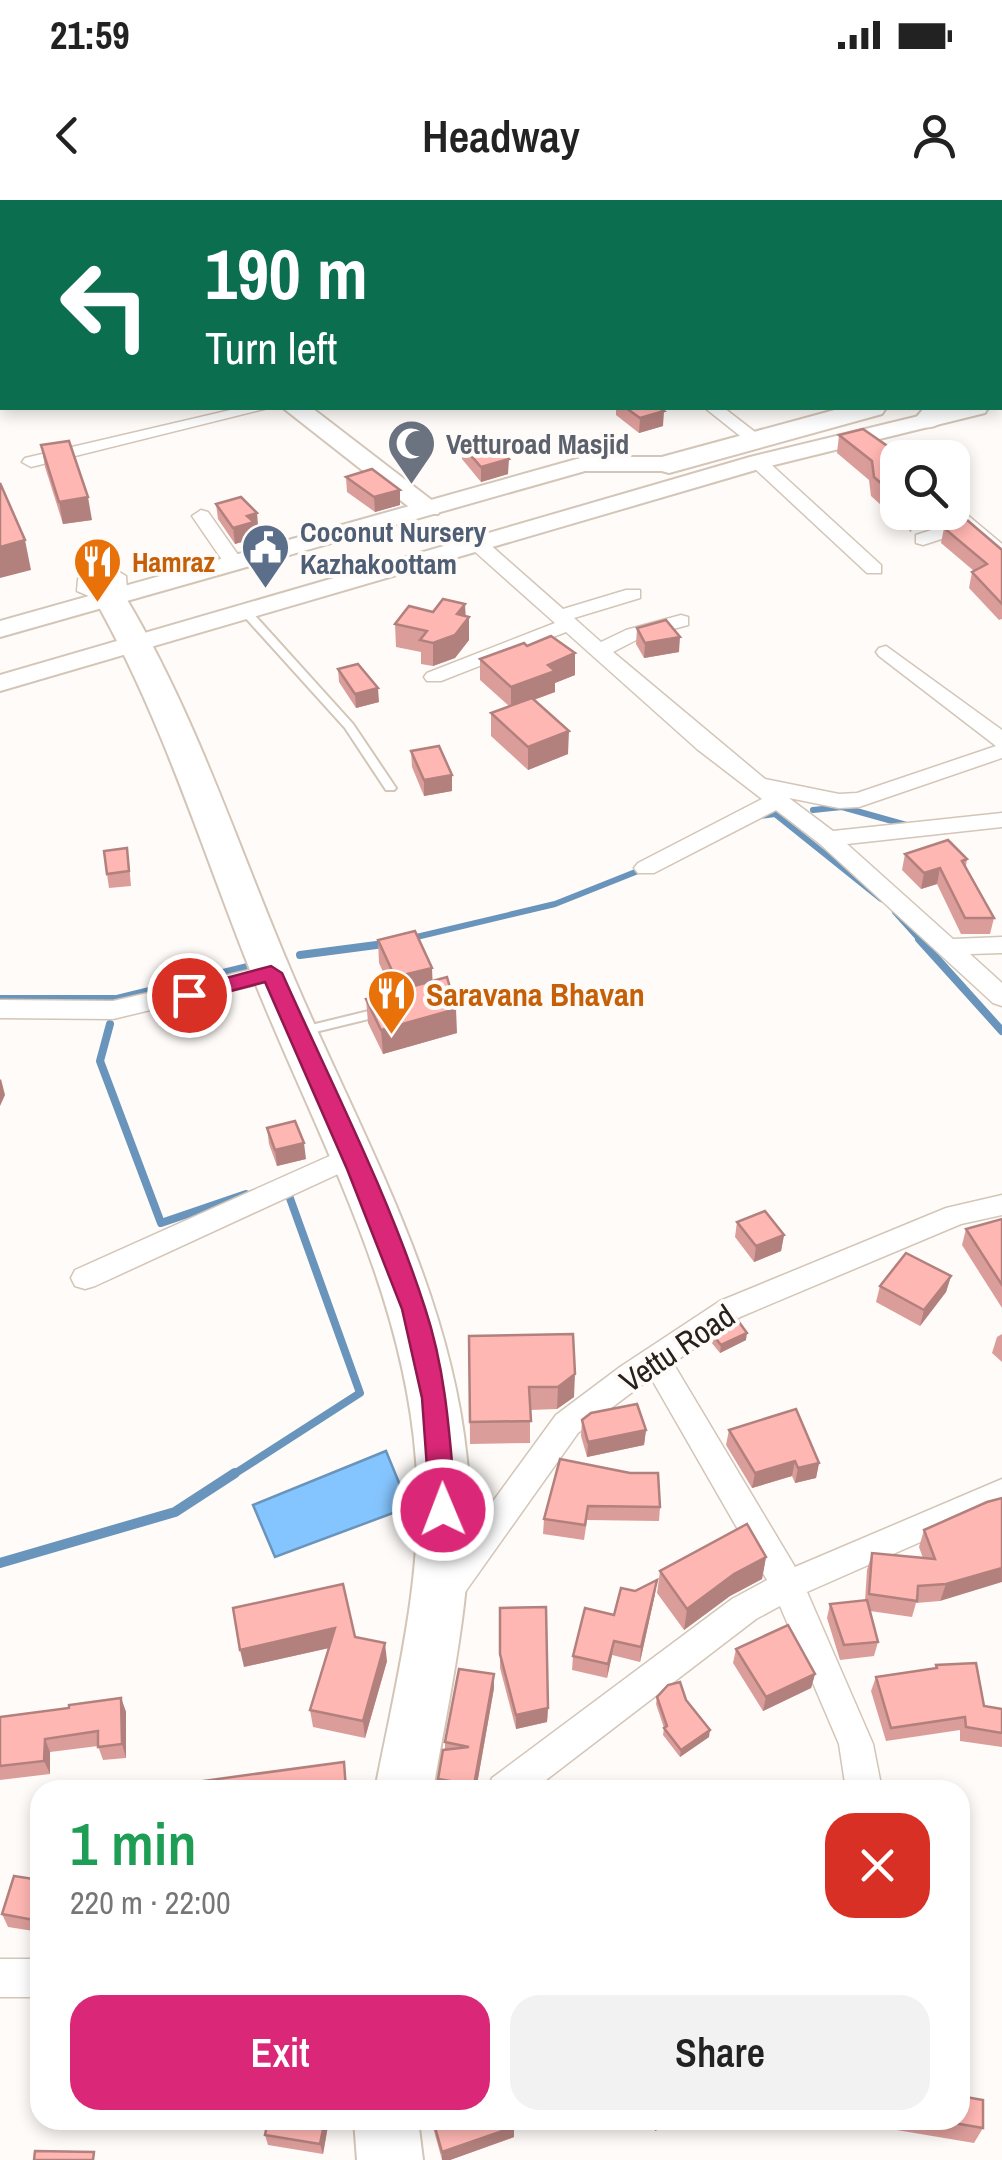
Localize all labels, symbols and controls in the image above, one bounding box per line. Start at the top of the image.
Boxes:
text: 21:59 [50,10,130,61]
text: Headway [422,105,580,166]
icon: back [40,108,95,163]
icon: person [907,108,962,163]
text: 190 m [205,227,368,321]
icon: left [40,240,170,370]
text: Turn left [205,317,337,378]
mosque icon: Vetturoad Masjid [385,418,437,486]
place label: Vetturoad Masjid [446,425,629,463]
map controls [880,440,970,530]
button: search [880,440,970,530]
place label: Coconut Nursery Kazhakoottam [300,513,486,583]
public building icon: Coconut Nursery Kazhakoottam [239,522,291,590]
restaurant icon: Hamraz [71,536,123,604]
place label: Hamraz [132,543,215,581]
pin [147,953,232,1038]
icon: arrive [162,968,217,1023]
restaurant icon: Saravana Bhavan [365,968,417,1036]
place label: Saravana Bhavan [426,973,645,1016]
street label: Vettu Road [611,1294,743,1402]
position arrow [391,1458,495,1562]
text: 1 min [70,1803,197,1884]
button: close [825,1813,930,1918]
text: 220 m · 22:00 [70,1881,230,1924]
button: Exit [70,1995,490,2110]
button: Share [510,1995,930,2110]

